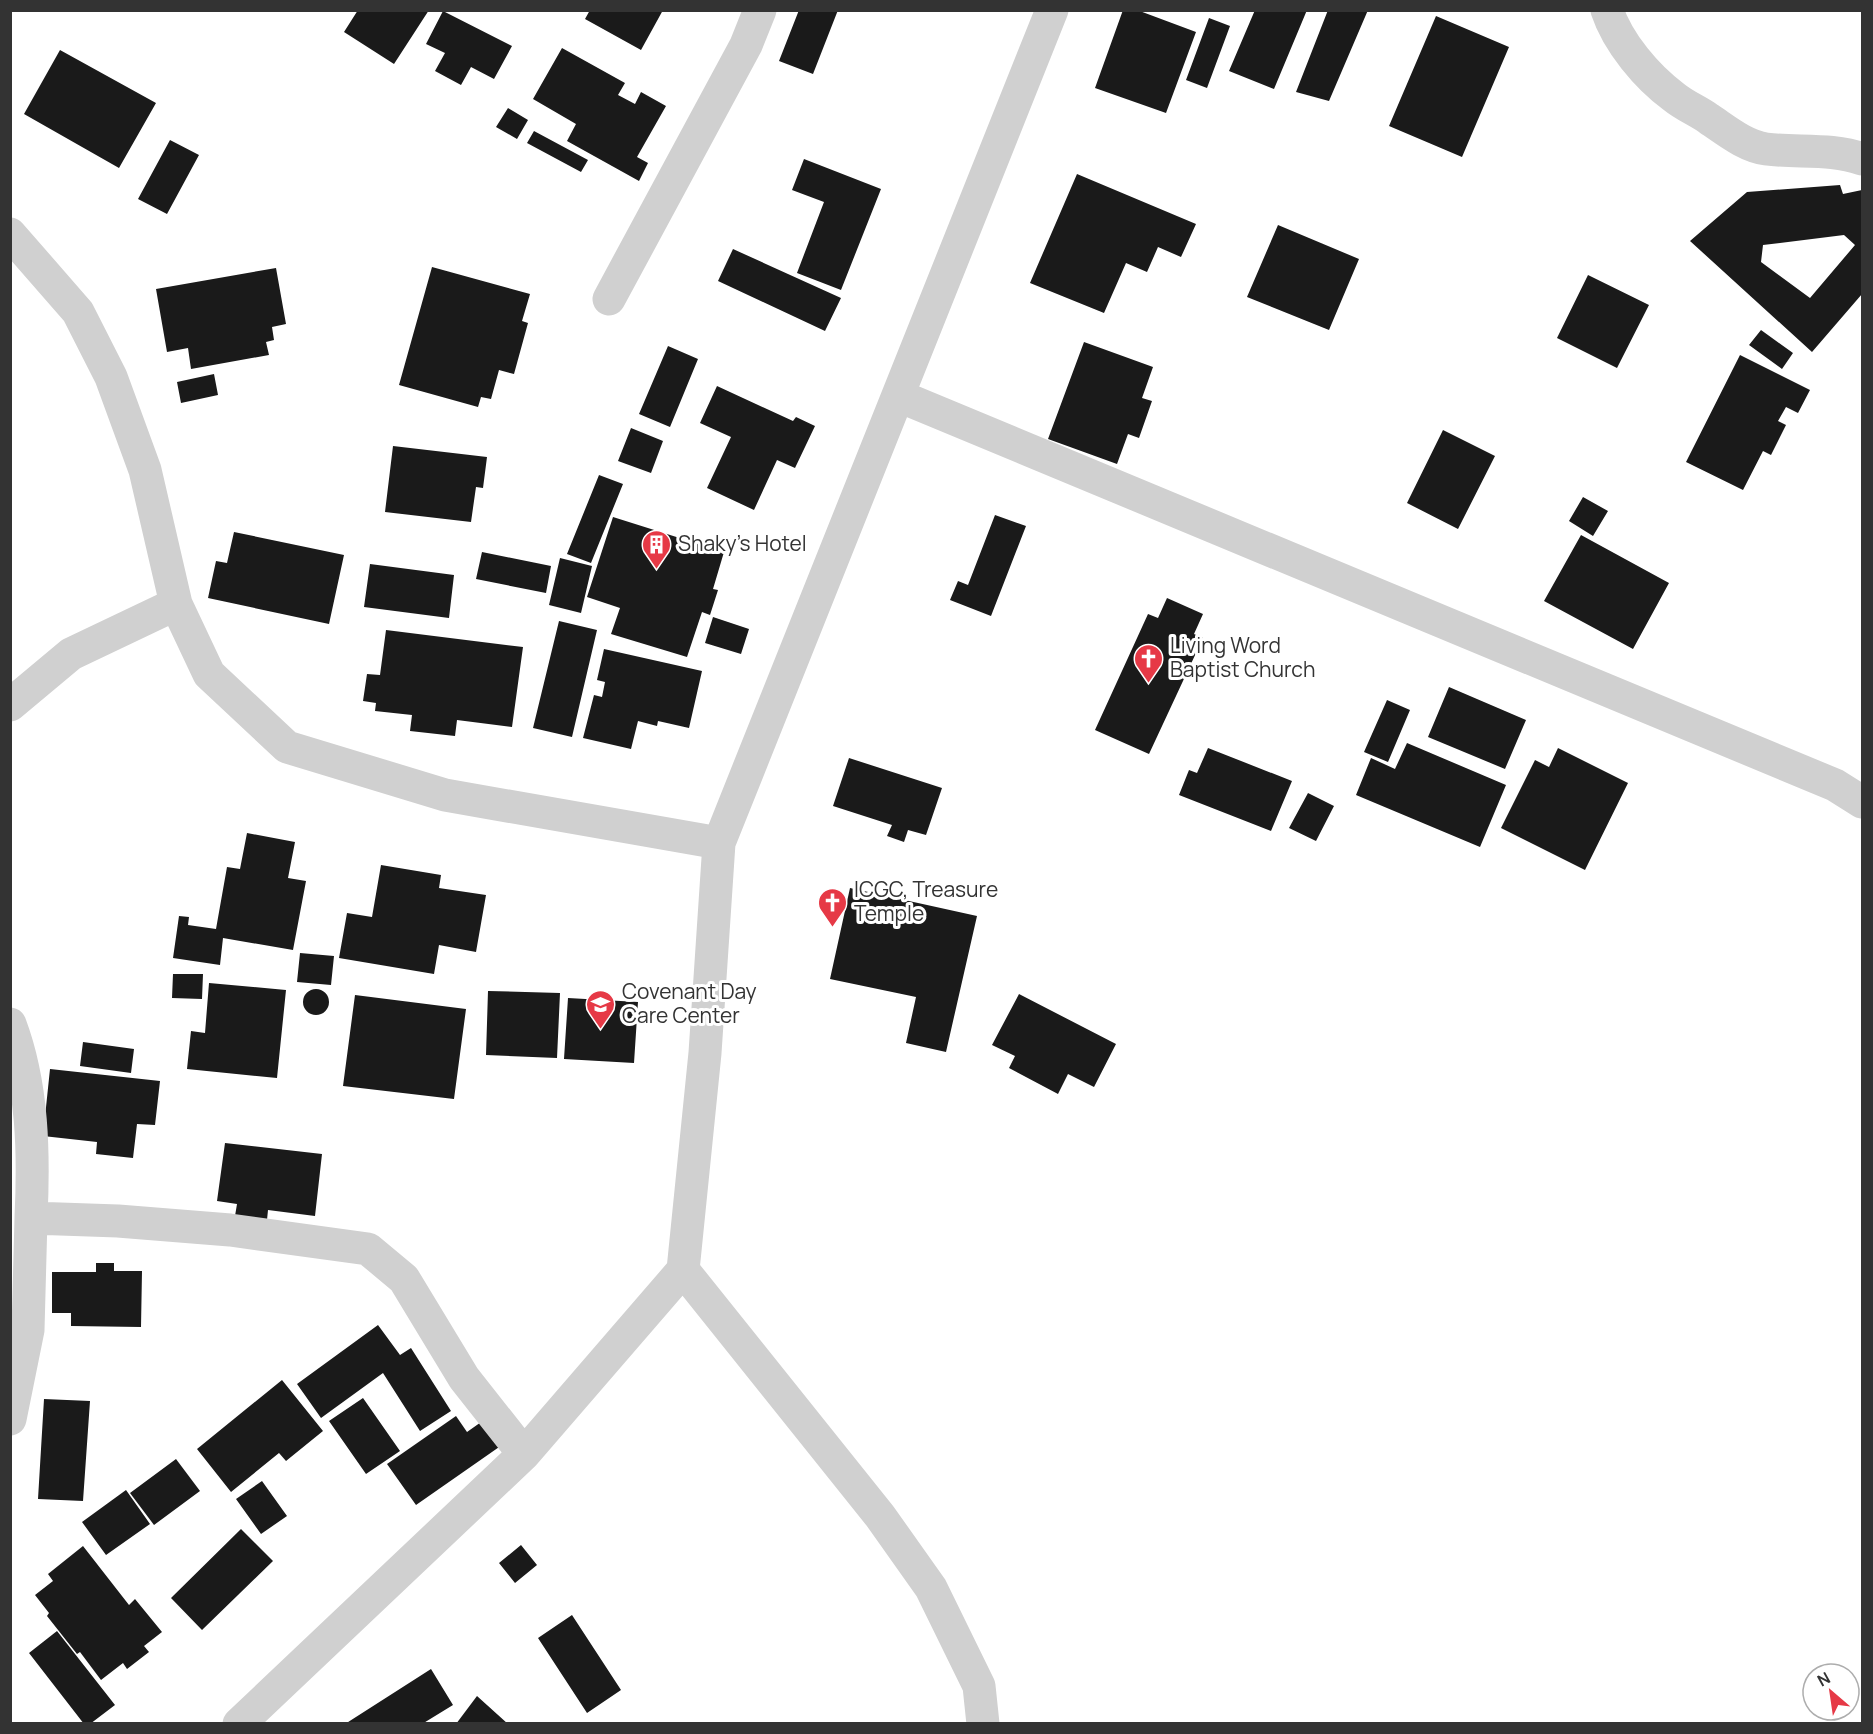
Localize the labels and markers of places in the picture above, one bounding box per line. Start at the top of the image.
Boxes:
building icon: Shaky's Hotel [641,528,673,570]
place label: Shaky's Hotel [678,529,807,557]
place label: Living Word Baptist Church [1170,631,1315,683]
church icon: Living Word Baptist Church [1133,642,1165,684]
place label: ICGC, Treasure Temple [854,875,998,927]
church icon: ICGC, Treasure Temple [817,886,849,928]
place label: Covenant Day Care Center [622,977,757,1029]
school or university icon: Covenant Day Care Center [585,988,617,1030]

